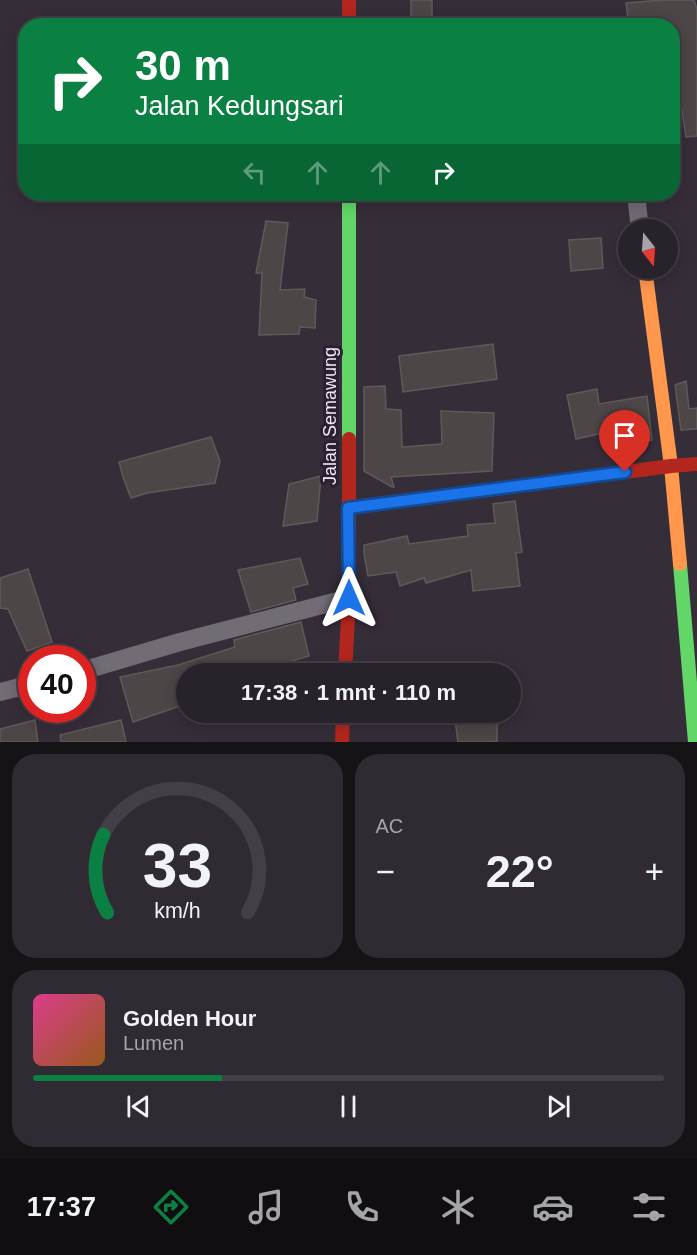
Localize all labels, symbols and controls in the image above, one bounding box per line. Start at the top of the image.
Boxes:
icon: right [36,42,114,120]
text: 30 m [135,42,231,89]
text: Jalan Kedungsari [135,91,344,121]
icon: left [238,156,271,189]
icon: ahead [301,156,334,189]
icon: ahead [364,156,397,189]
icon: right [427,156,460,189]
north arrow [618,219,678,279]
map controls [618,219,678,279]
street label: Jalan Semawung [320,347,340,485]
pin [599,410,650,472]
icon: arrive [608,419,641,452]
position arrow [317,566,381,630]
speed limit sign: 40 [18,645,96,723]
text: 17:38 · 1 mnt · 110 m [241,680,456,705]
text: AC [376,815,403,837]
text: 33 [143,831,212,900]
text: 22° [486,846,554,897]
text: − [376,853,395,890]
text: + [645,853,664,890]
text: km/h [154,899,200,923]
text: Golden Hour [123,1006,256,1031]
text: Lumen [123,1032,184,1054]
icon: previous [122,1090,155,1123]
icon: pause [332,1090,365,1123]
icon: next [542,1090,575,1123]
icon: directions [150,1186,192,1228]
icon: music [245,1186,287,1228]
icon: phone [341,1186,383,1228]
icon: climate [437,1186,479,1228]
icon: car [532,1186,574,1228]
icon: filters [628,1186,670,1228]
text: 17:37 [27,1192,96,1222]

